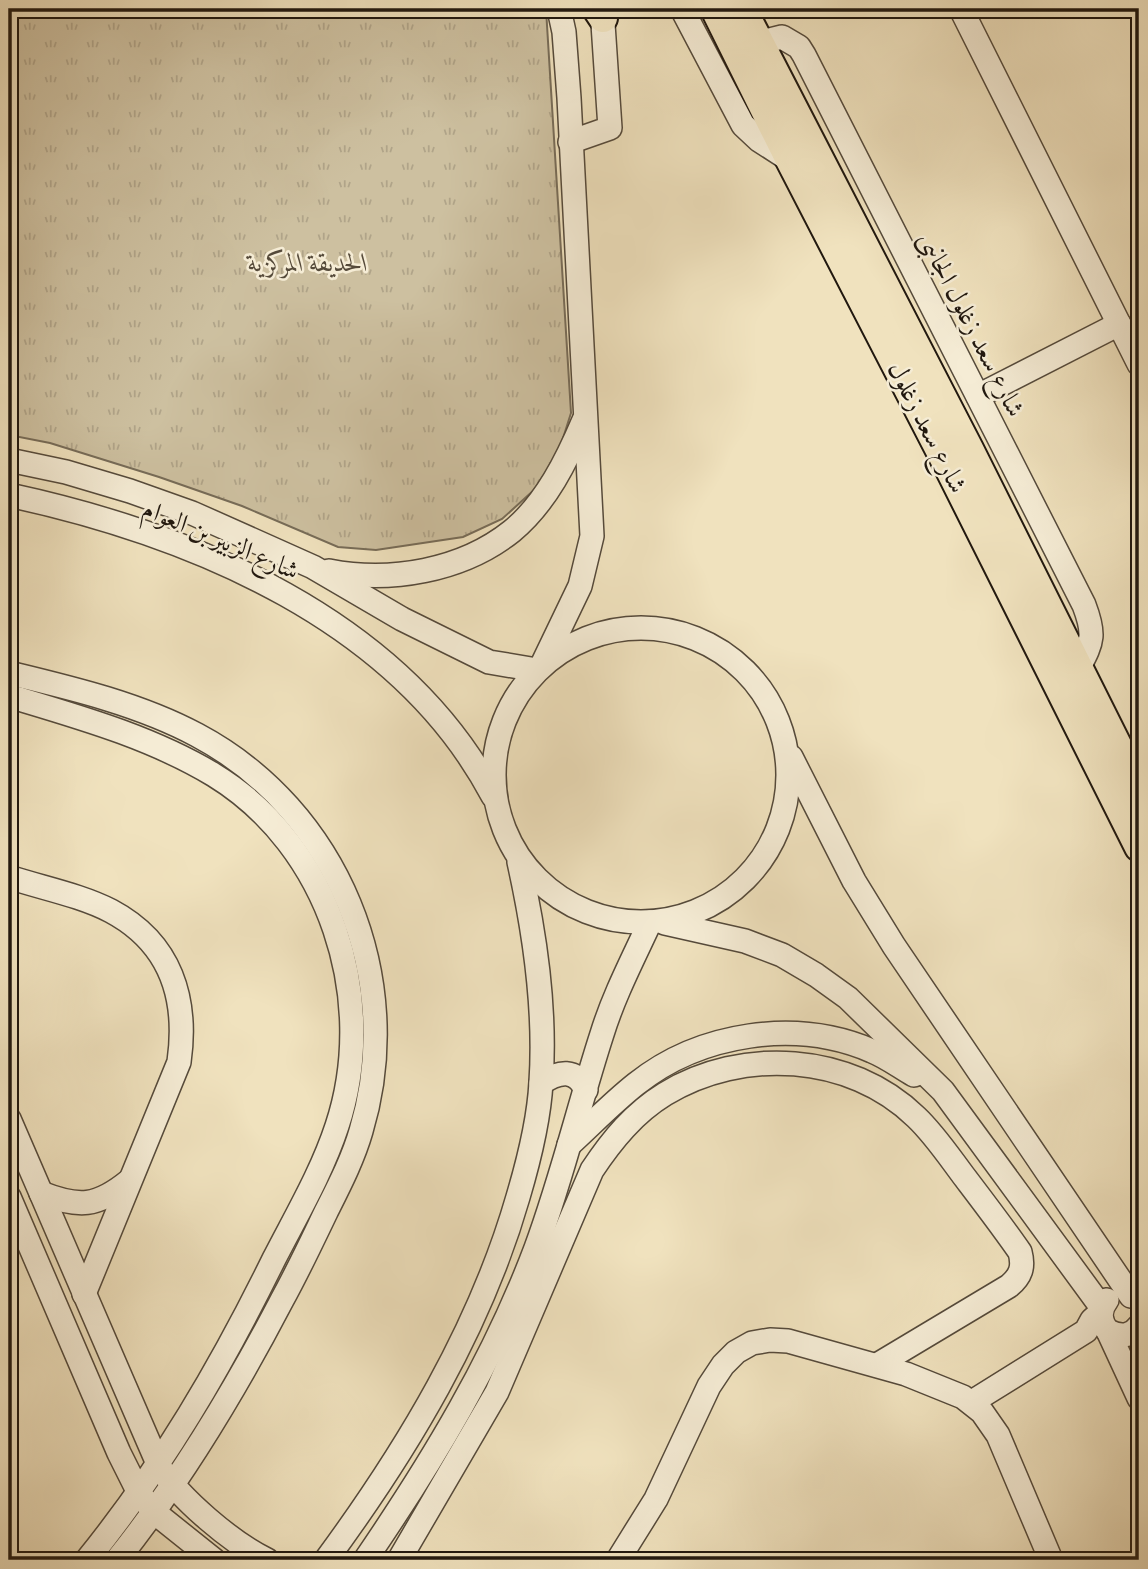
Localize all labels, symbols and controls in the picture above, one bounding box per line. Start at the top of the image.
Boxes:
street label: شارع سعد زغلول الجانبى [906,227,1032,425]
park label: الحديقة المركزية [246,247,368,279]
street label: شارع سعد زغلول [876,356,974,501]
street label: شارع الزبير بن العوام [135,493,304,593]

